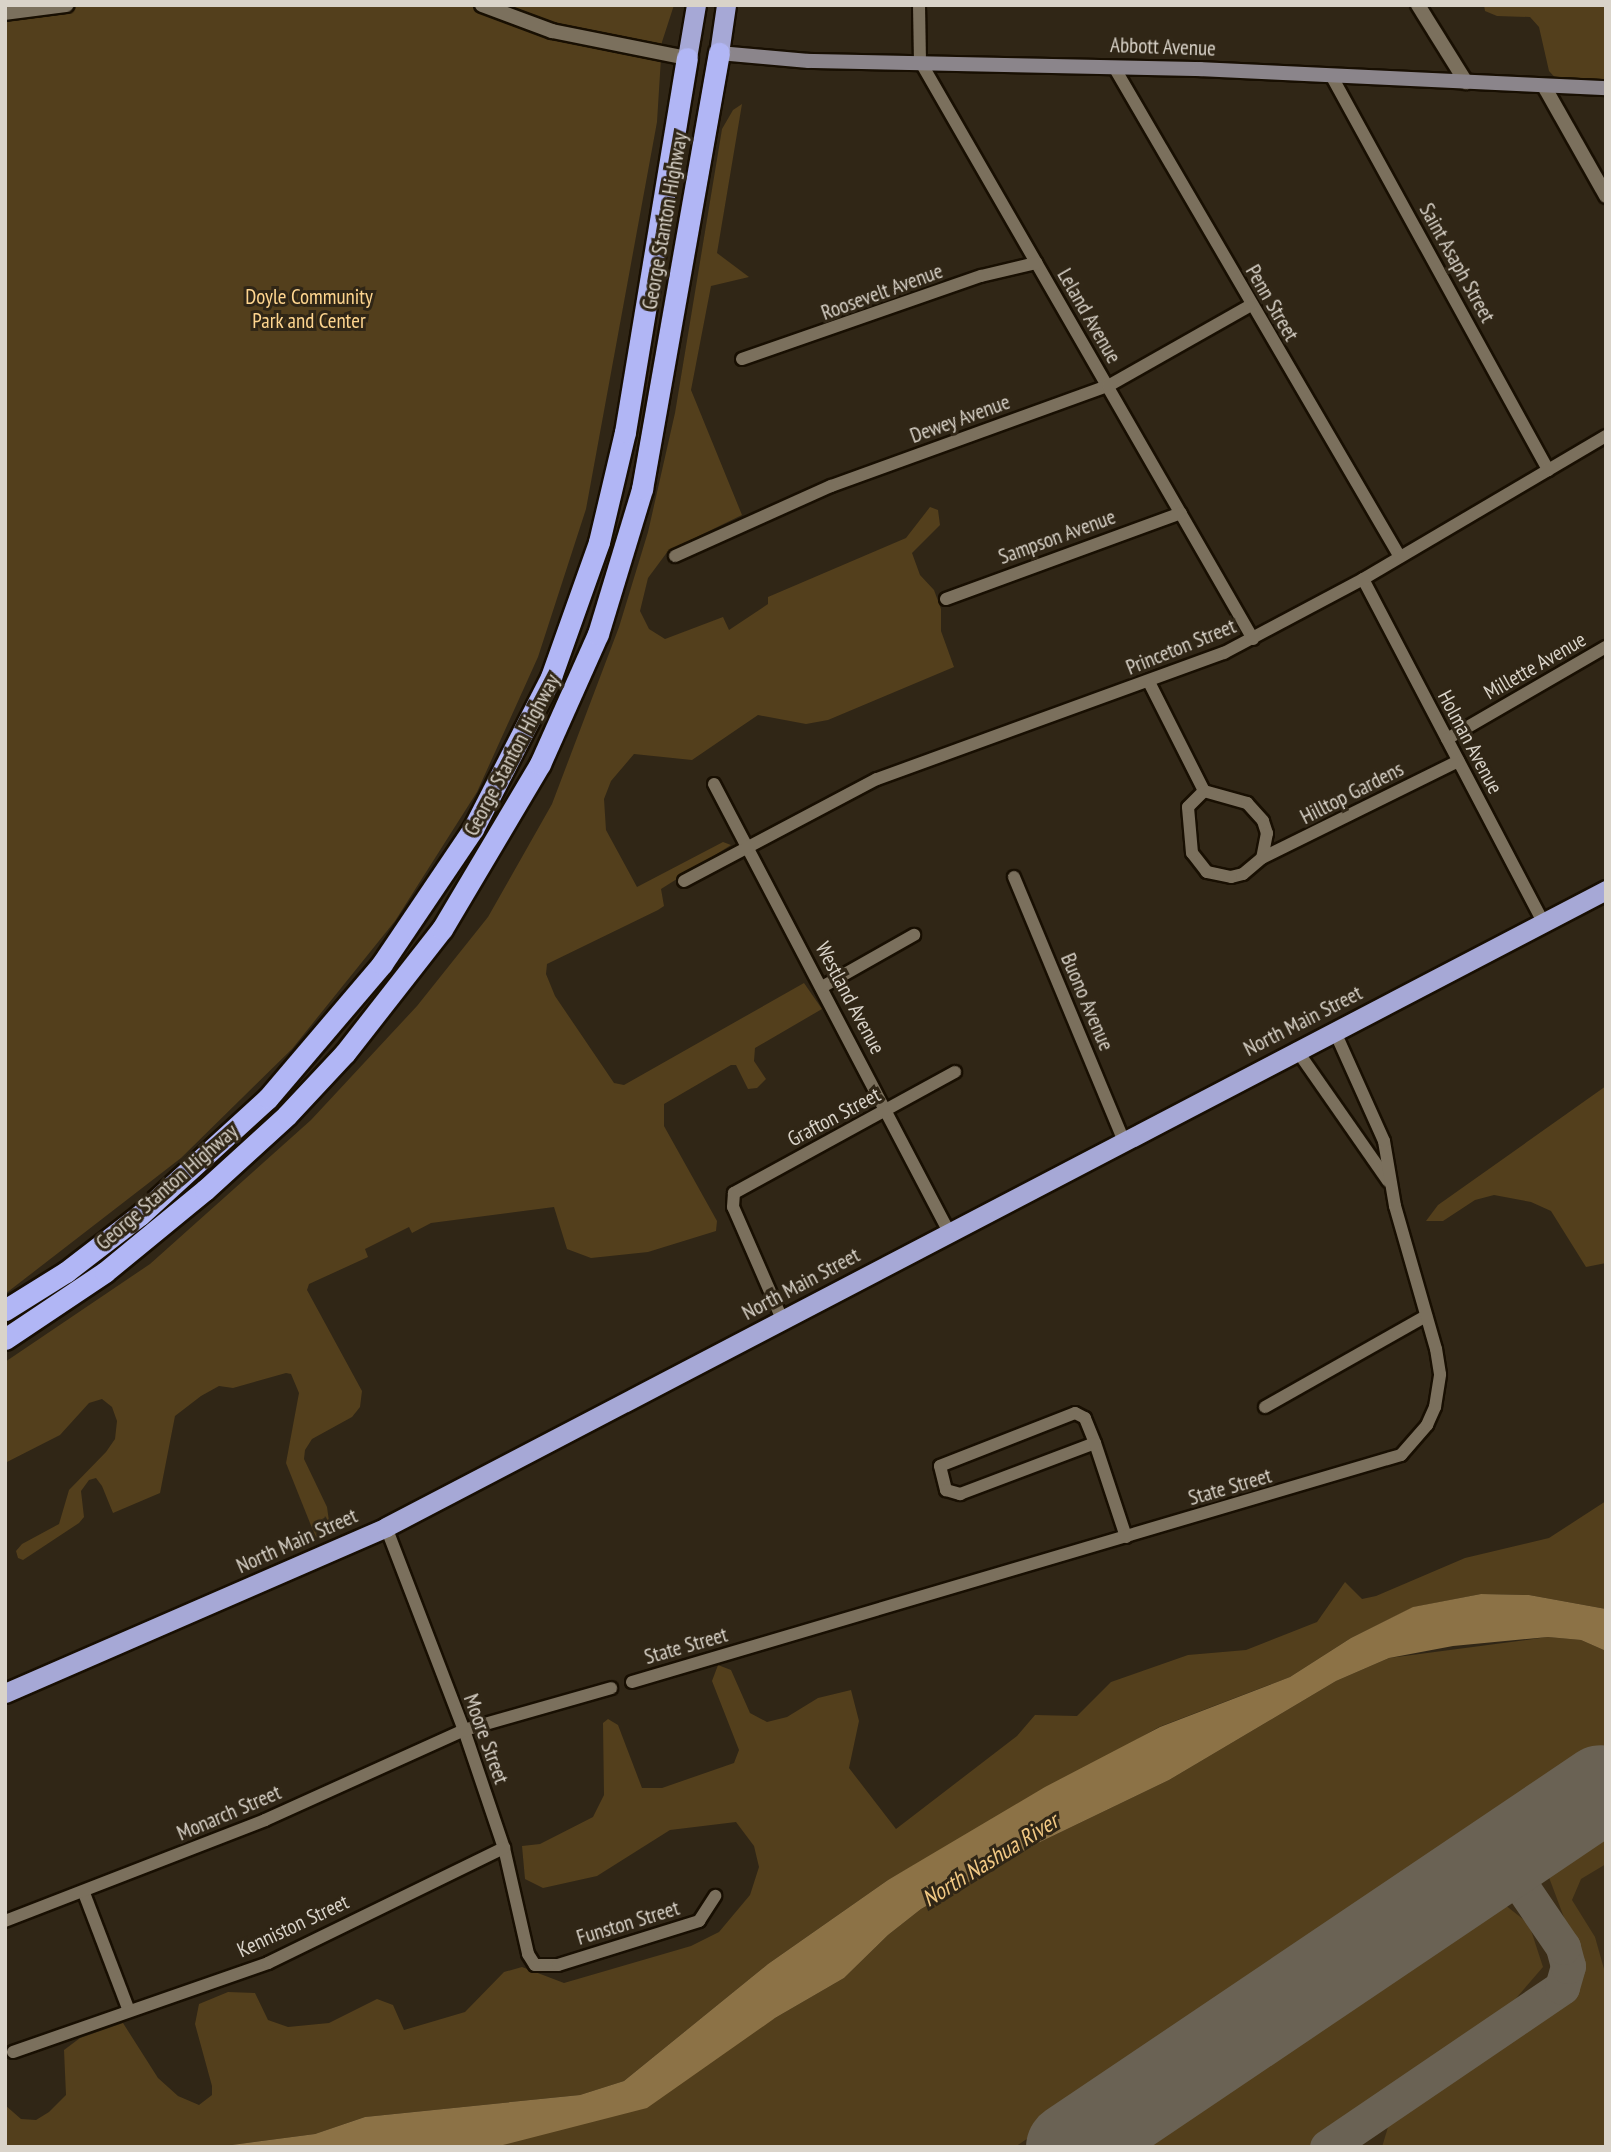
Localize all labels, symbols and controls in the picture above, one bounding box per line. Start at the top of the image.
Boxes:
street label: Abbott Avenue [1109,33,1217,61]
street label: George Stanton Highway [637,130,693,312]
street label: Saint Asaph Street [1414,199,1500,327]
street label: Roosevelt Avenue [818,258,946,326]
street label: Penn Street [1240,260,1304,346]
street label: Leland Avenue [1052,264,1126,368]
park label: Doyle Community Park and Center [245,284,373,334]
street label: Dewey Avenue [906,389,1014,449]
street label: Sampson Avenue [995,504,1119,570]
street label: Princeton Street [1122,614,1240,680]
street label: Millette Avenue [1479,627,1591,705]
street label: George Stanton Highway [459,670,565,840]
street label: Holman Avenue [1432,686,1508,798]
street label: Hilltop Gardens [1296,756,1408,830]
street label: Westland Avenue [810,937,890,1059]
street label: Buono Avenue [1055,949,1119,1055]
street label: North Main Street [1240,980,1366,1062]
street label: Grafton Street [783,1082,885,1152]
street label: George Stanton Highway [91,1119,243,1255]
street label: North Main Street [738,1242,864,1326]
street label: State Street [1185,1463,1275,1511]
street label: North Main Street [233,1503,361,1579]
street label: State Street [641,1622,731,1670]
street label: Moore Street [458,1691,514,1787]
street label: Monarch Street [173,1780,285,1846]
water label: North Nashua River [917,1807,1063,1913]
street label: Kenniston Street [233,1889,353,1963]
street label: Funston Street [574,1895,682,1951]

